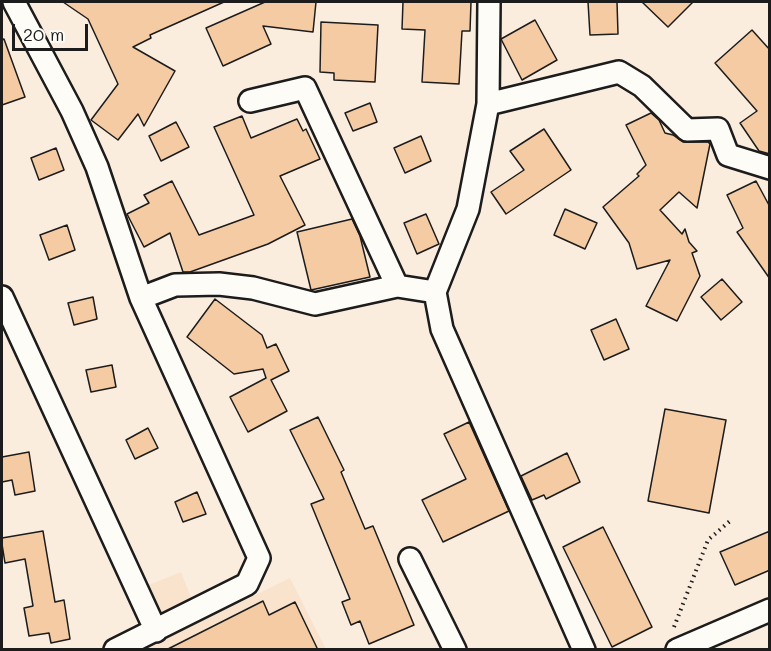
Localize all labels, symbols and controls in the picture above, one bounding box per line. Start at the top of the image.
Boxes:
scale bar [15,12,92,50]
text: 20 m [23,22,64,46]

